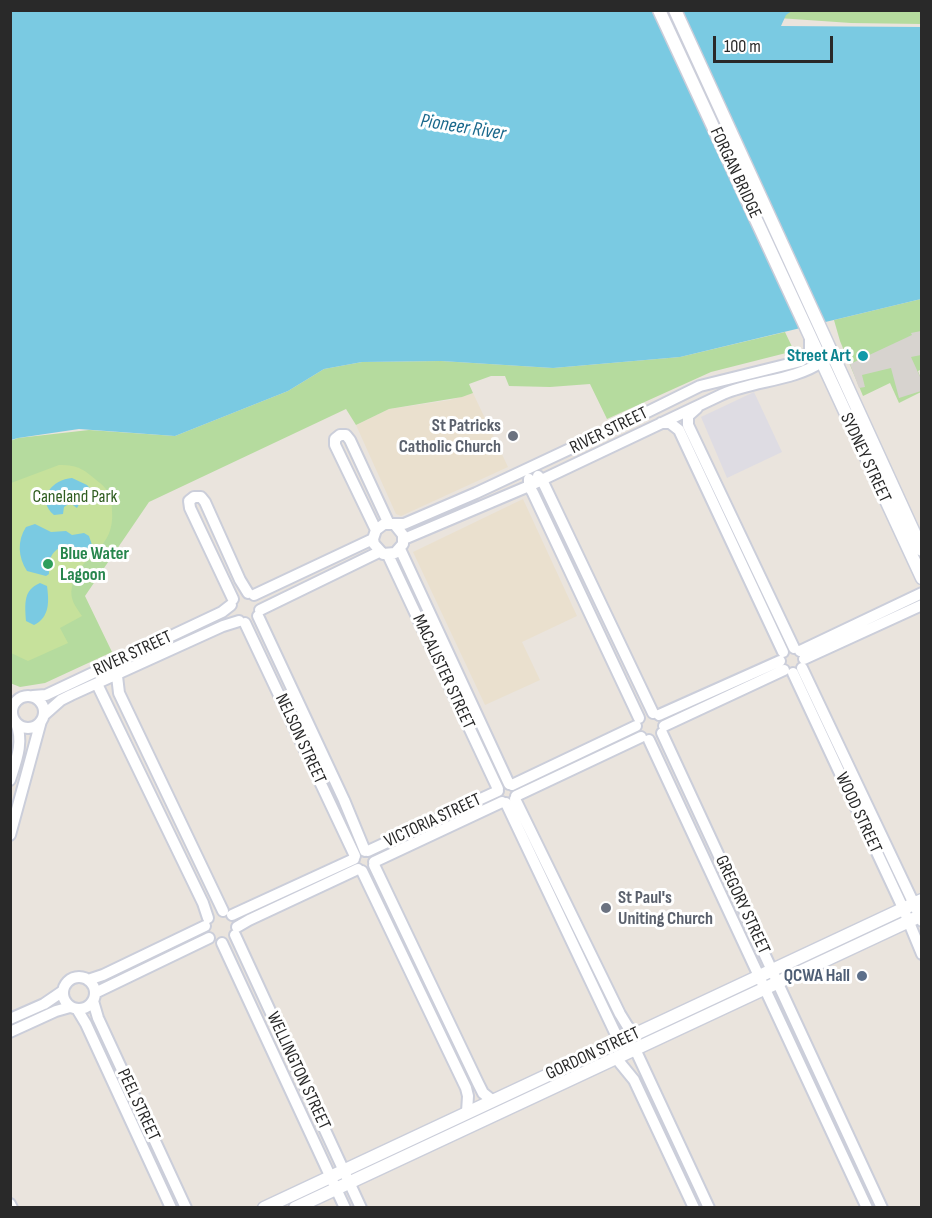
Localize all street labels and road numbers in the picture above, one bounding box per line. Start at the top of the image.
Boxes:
street label: FORGAN BRIDGE [705,124,765,222]
street label: RIVER STREET [567,403,651,459]
street label: SYDNEY STREET [835,410,895,506]
street label: MACALISTER STREET [407,611,479,733]
street label: RIVER STREET [90,626,176,682]
street label: NELSON STREET [270,690,330,788]
street label: WOOD STREET [830,769,886,857]
street label: VICTORIA STREET [381,789,485,853]
street label: GREGORY STREET [710,852,774,958]
street label: WELLINGTON STREET [261,1009,335,1133]
street label: GORDON STREET [543,1023,643,1085]
street label: PEEL STREET [112,1065,164,1145]

